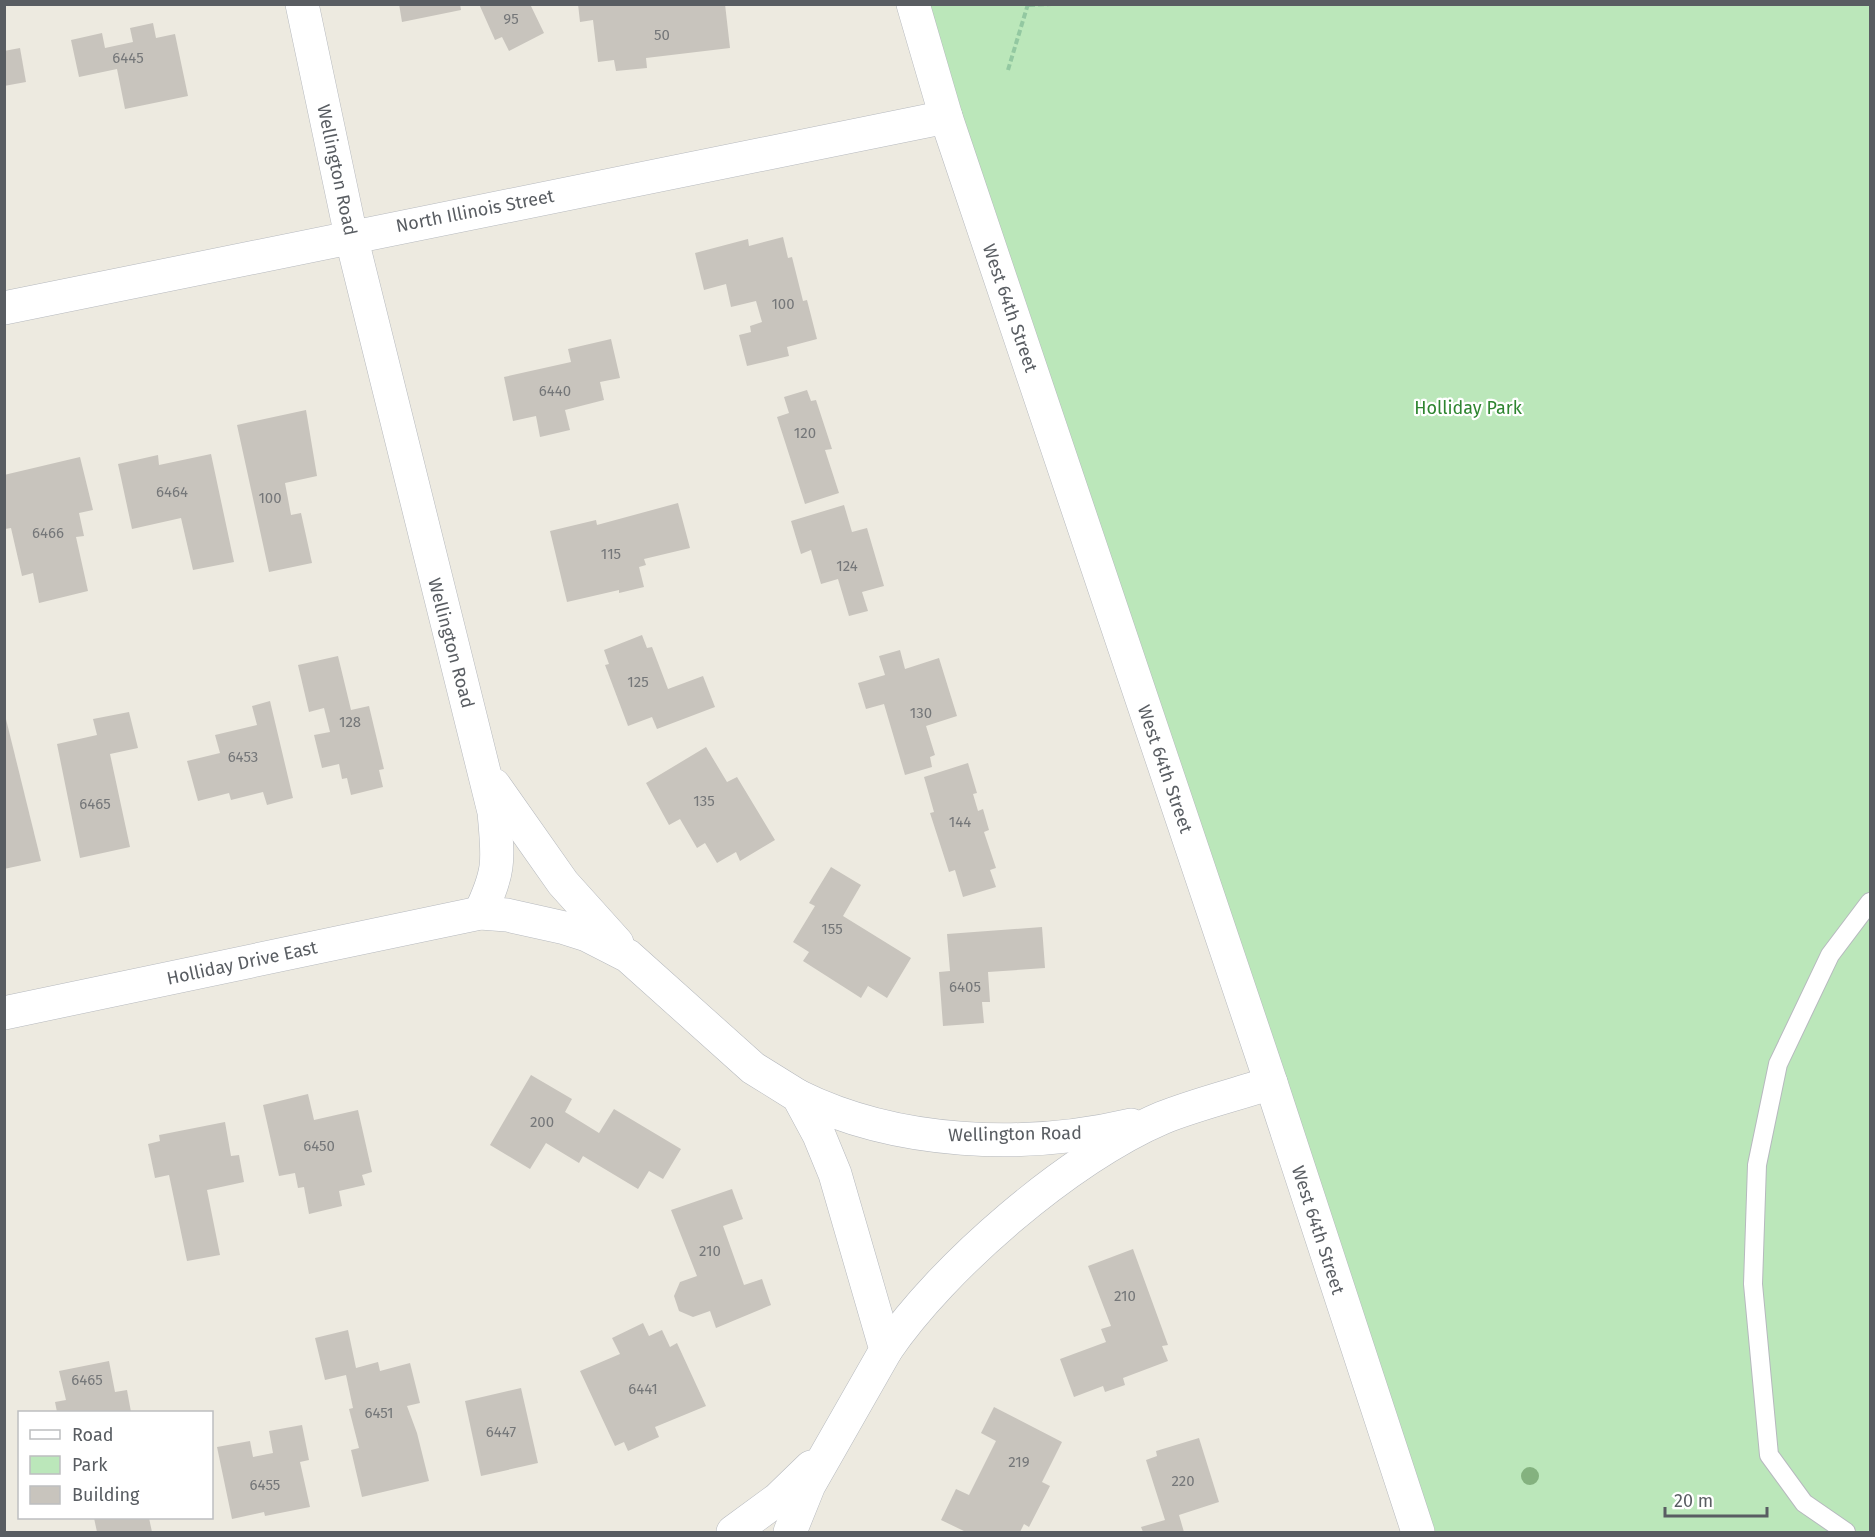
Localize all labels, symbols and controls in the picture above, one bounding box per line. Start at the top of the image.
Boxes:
house number: 95 [503,10,519,28]
house number: 50 [654,26,670,44]
house number: 6445 [112,49,144,67]
street label: Wellington Road [312,102,362,238]
street label: North Illinois Street [394,185,556,237]
street label: West 64th Street [978,241,1042,375]
house number: 100 [771,295,795,313]
house number: 6440 [539,382,571,400]
park label: Holliday Park [1414,397,1523,419]
house number: 120 [794,424,816,442]
house number: 6464 [156,483,188,501]
house number: 100 [258,489,282,507]
house number: 6466 [32,524,64,542]
house number: 115 [601,545,621,563]
house number: 124 [836,557,858,575]
street label: Wellington Road [423,576,479,710]
house number: 125 [627,673,649,691]
street label: West 64th Street [1133,702,1197,836]
house number: 130 [910,704,932,722]
house number: 128 [339,713,361,731]
house number: 6453 [228,748,258,766]
house number: 135 [693,792,715,810]
house number: 6465 [79,795,111,813]
house number: 144 [949,813,971,831]
house number: 155 [821,920,843,938]
street label: Holliday Drive East [165,936,320,990]
house number: 6405 [949,978,981,996]
house number: 200 [530,1113,554,1131]
street label: Wellington Road [948,1122,1082,1146]
house number: 6450 [303,1137,335,1155]
street label: West 64th Street [1287,1163,1349,1298]
house number: 210 [699,1242,721,1260]
house number: 210 [1114,1287,1136,1305]
house number: 6465 [71,1371,103,1389]
house number: 6441 [628,1380,658,1398]
house number: 6451 [364,1404,394,1422]
legend [18,1411,213,1519]
house number: 6447 [486,1423,516,1441]
text: Road [72,1424,114,1446]
house number: 219 [1008,1453,1030,1471]
text: Park [72,1454,108,1476]
house number: 220 [1171,1472,1195,1490]
house number: 6455 [250,1476,280,1494]
scale bar [1665,1480,1767,1518]
text: Building [72,1484,140,1506]
text: 20 m [1674,1490,1713,1512]

